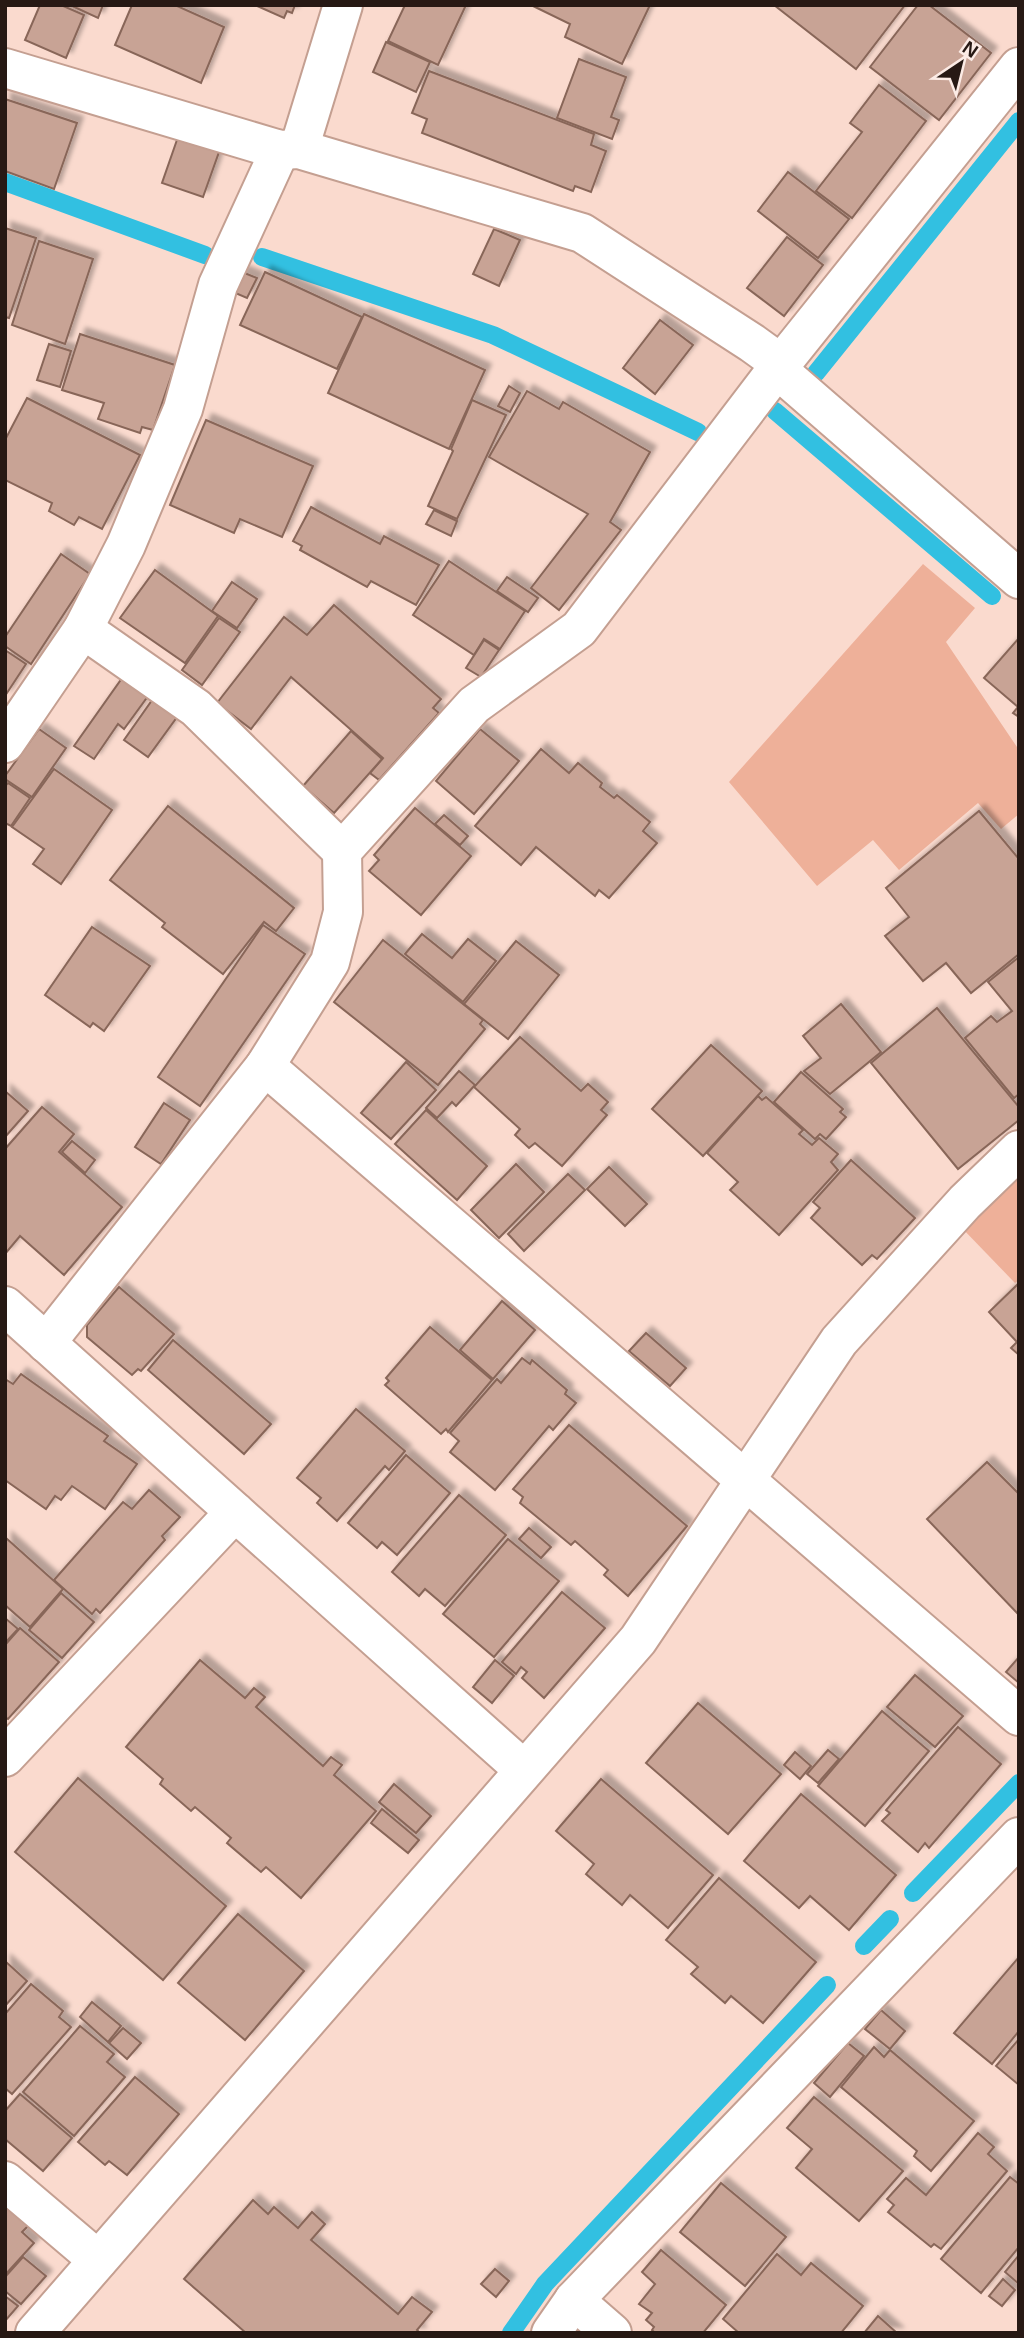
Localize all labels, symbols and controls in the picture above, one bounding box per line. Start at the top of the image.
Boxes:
north arrow [926,28,996,98]
text: N [959,37,982,62]

